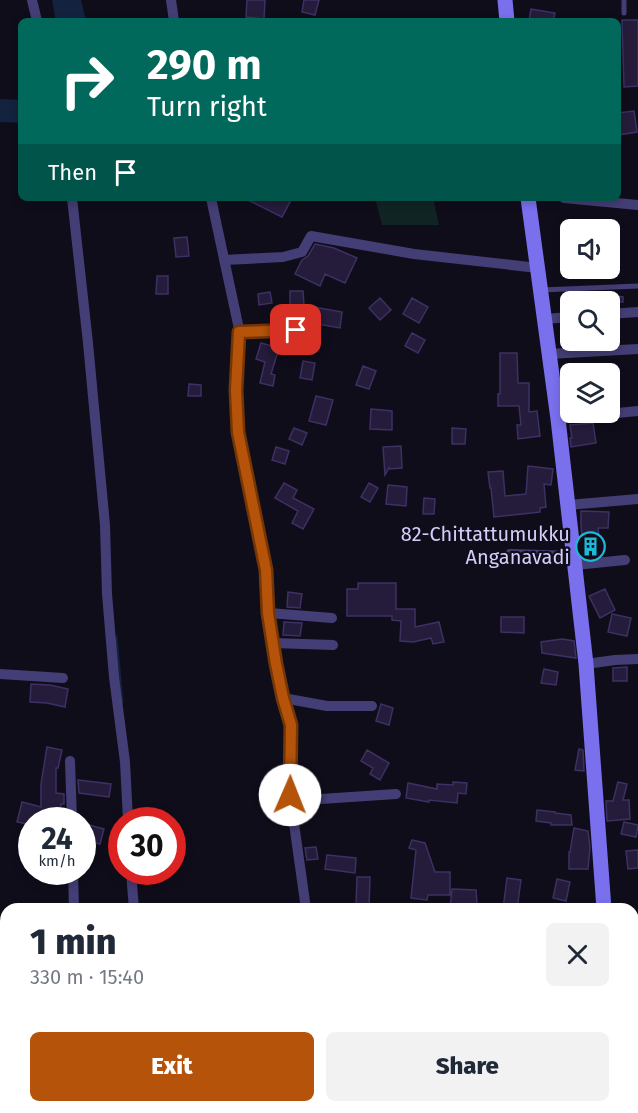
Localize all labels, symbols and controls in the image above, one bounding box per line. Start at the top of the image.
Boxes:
text: 290 m [147,40,262,90]
icon: right [48,42,126,120]
text: Turn right [147,91,267,123]
icon: arrive [109,156,142,189]
text: Then [48,159,97,186]
map controls [560,219,620,423]
button: sound [560,219,620,279]
button: search [560,291,620,351]
pin [270,304,321,355]
icon: arrive [279,313,312,346]
button: layers [560,363,620,423]
place label: 82-Chittattumukku Anganavadi [401,522,570,569]
building icon: 82-Chittattumukku Anganavadi [575,530,607,562]
position arrow [258,763,322,827]
speed limit sign: 30 [108,807,186,885]
text: 24 [41,821,73,857]
text: km/h [38,852,76,870]
text: 1 min [30,920,116,964]
button: close [546,923,609,986]
text: 330 m · 15:40 [30,965,144,989]
button: Exit [30,1032,314,1101]
button: Share [326,1032,609,1101]

